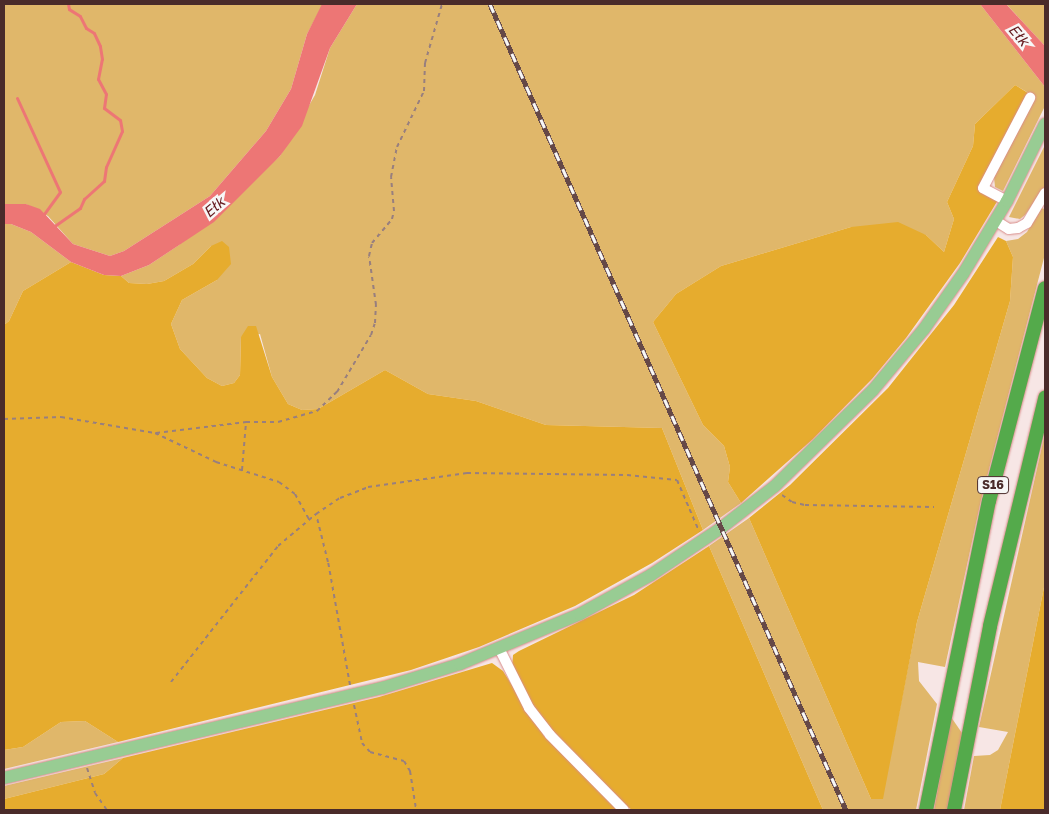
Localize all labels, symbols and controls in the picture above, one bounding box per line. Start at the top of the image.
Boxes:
water label: Ełk [1005,21,1033,49]
water label: Ełk [200,193,228,221]
road number: S16 [977,476,1009,494]

